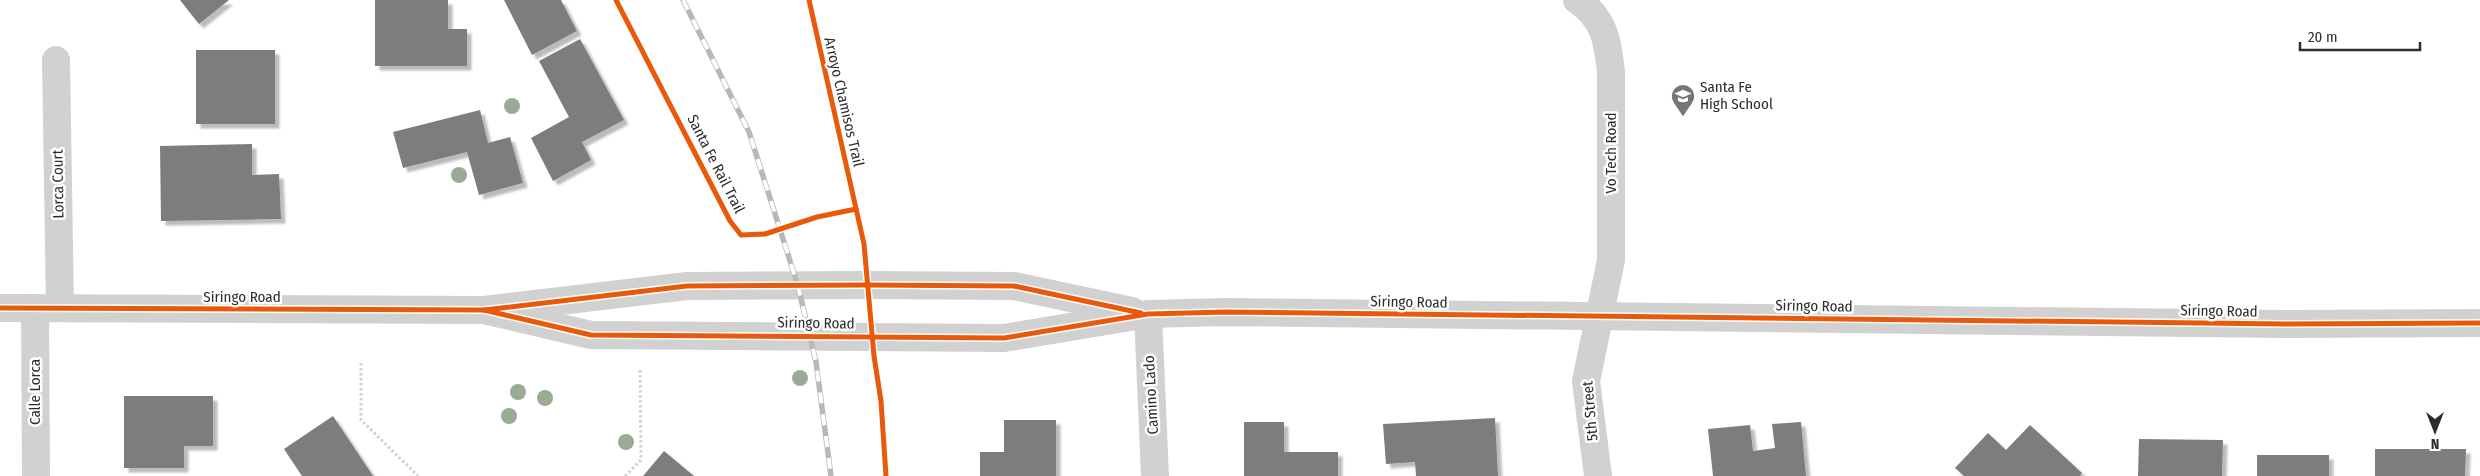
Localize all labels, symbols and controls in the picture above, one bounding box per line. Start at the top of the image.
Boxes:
scale bar [2300,20,2420,52]
text: 20 m [2308,28,2338,46]
street label: Arroyo Chamisos Trail [820,35,868,169]
place label: Santa Fe High School [1700,78,1773,113]
school or university icon: Santa Fe High School [1670,83,1696,117]
street label: Santa Fe Rail Trail [683,112,749,216]
street label: Vo Tech Road [1602,112,1620,194]
street label: Lorca Court [48,149,68,219]
street label: Siringo Road [203,288,281,306]
street label: Siringo Road [1370,292,1448,312]
street label: Siringo Road [1775,296,1853,316]
street label: Siringo Road [2180,301,2258,321]
street label: Siringo Road [777,313,855,333]
street label: Camino Lado [1140,355,1162,435]
street label: Calle Lorca [26,359,44,425]
street label: 5th Street [1578,380,1602,442]
north arrow [2410,406,2460,456]
text: N [2431,435,2439,452]

